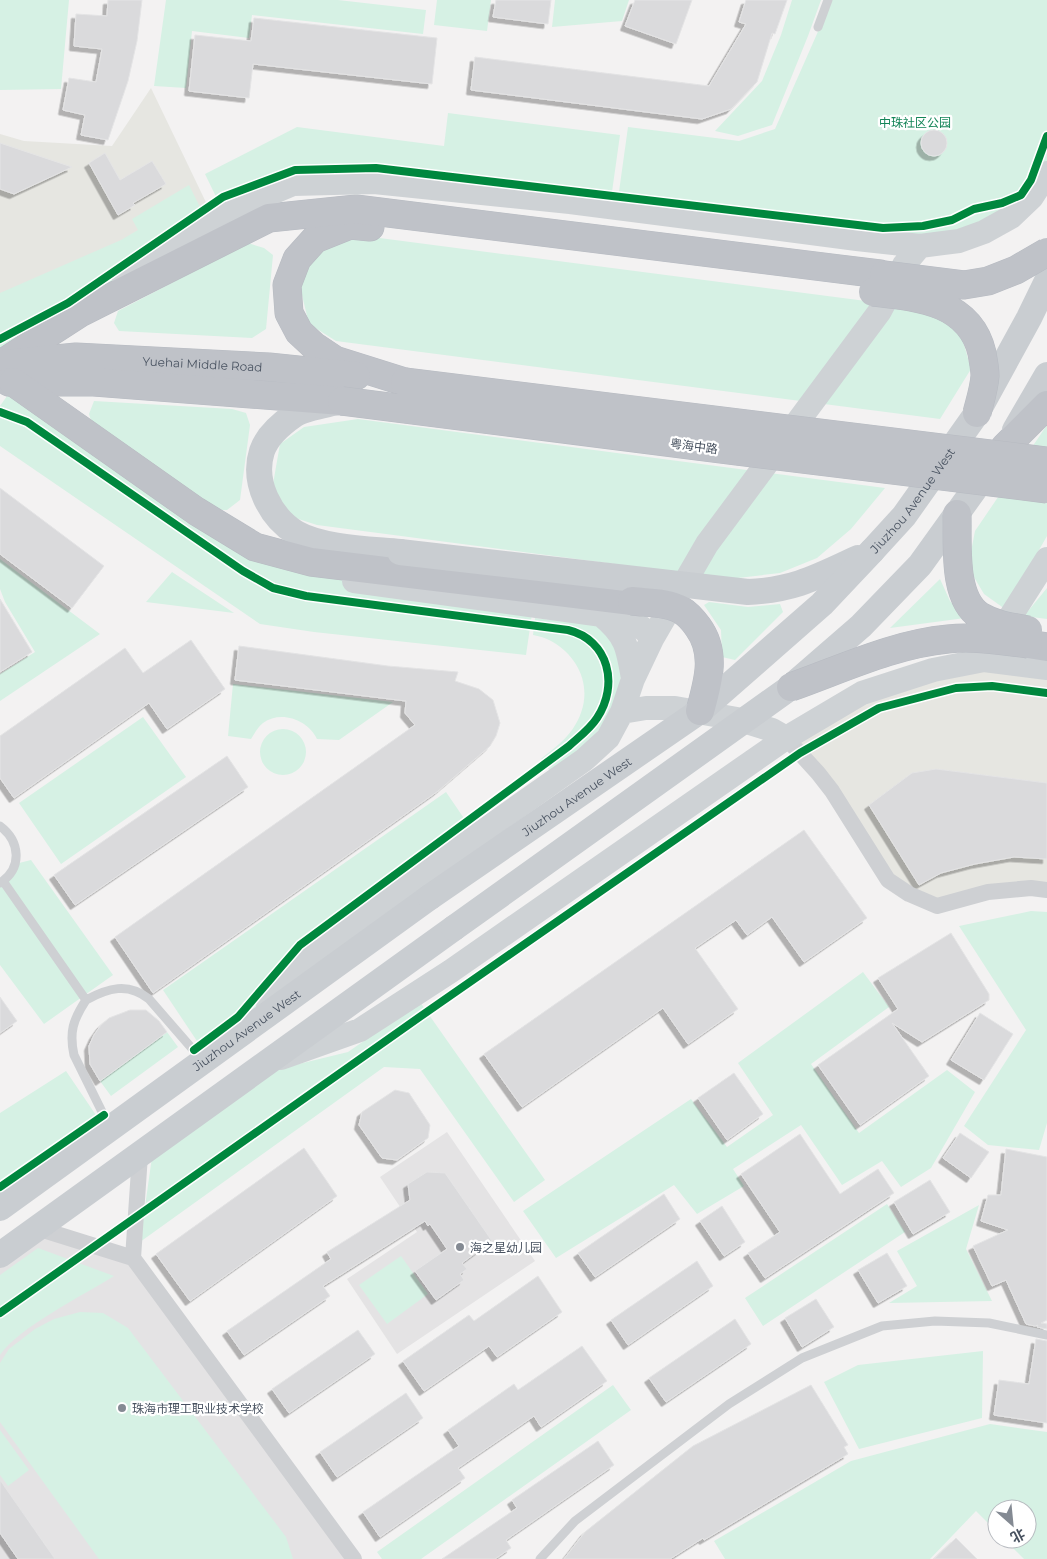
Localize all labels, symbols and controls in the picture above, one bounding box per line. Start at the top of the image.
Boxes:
park label: 中珠社区公园 [879,115,951,130]
street label: Yuehai Middle Road [142,353,263,374]
street label: 粤海中路 [669,436,719,456]
street label: Jiuzhou Avenue West [866,444,958,557]
street label: Jiuzhou Avenue West [518,753,634,840]
street label: Jiuzhou Avenue West [189,986,303,1074]
place label: 海之星幼儿园 [470,1240,542,1255]
marker: 海之星幼儿园 [454,1241,466,1253]
place label: 珠海市理工职业技术学校 [132,1401,264,1416]
marker: 珠海市理工职业技术学校 [116,1402,128,1414]
north arrow [987,1499,1037,1549]
text: 北 [1008,1524,1028,1547]

